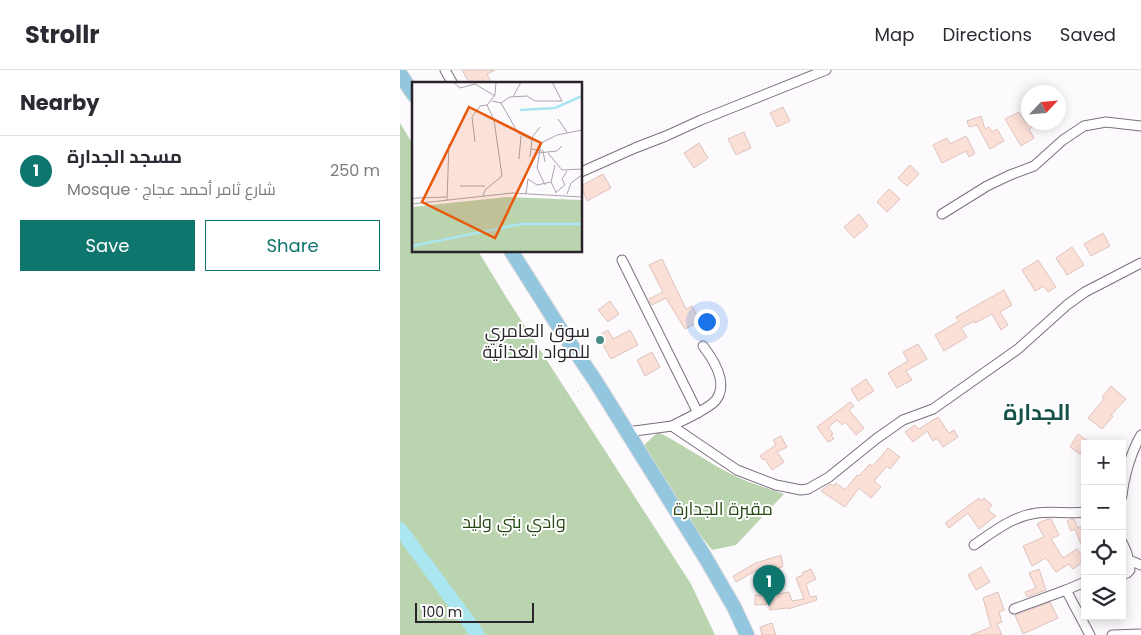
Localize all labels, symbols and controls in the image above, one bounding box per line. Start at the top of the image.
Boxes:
text: Strollr [25,18,100,51]
text: Map [875,22,914,47]
text: Directions [942,22,1032,47]
text: Saved [1060,22,1116,47]
inset map [412,82,582,252]
north arrow [1021,85,1066,130]
text: Nearby [20,88,100,117]
text: مسجد الجدارة [67,143,182,170]
text: 1 [33,159,39,182]
text: 250 m [330,159,380,182]
text: Mosque · شارع ثامر أحمد عجاج [67,178,276,201]
button: Save [20,220,195,271]
button: Share [205,220,380,271]
your location [694,309,720,335]
place label: سوق العامري للمواد الغذائية [482,318,590,364]
marker: سوق العامري للمواد الغذائية [594,334,606,346]
district label: الجدارة [1003,397,1071,428]
map controls [1081,440,1126,620]
button: + [1081,440,1126,485]
button: − [1081,485,1126,530]
park label: مقبرة الجدارة [673,496,773,521]
park label: وادي بني وليد [462,509,566,536]
button: locate [1081,530,1126,575]
pin: 1 [753,565,785,606]
button: layers [1081,575,1126,620]
scale bar [415,600,534,623]
text: 100 m [422,602,462,622]

